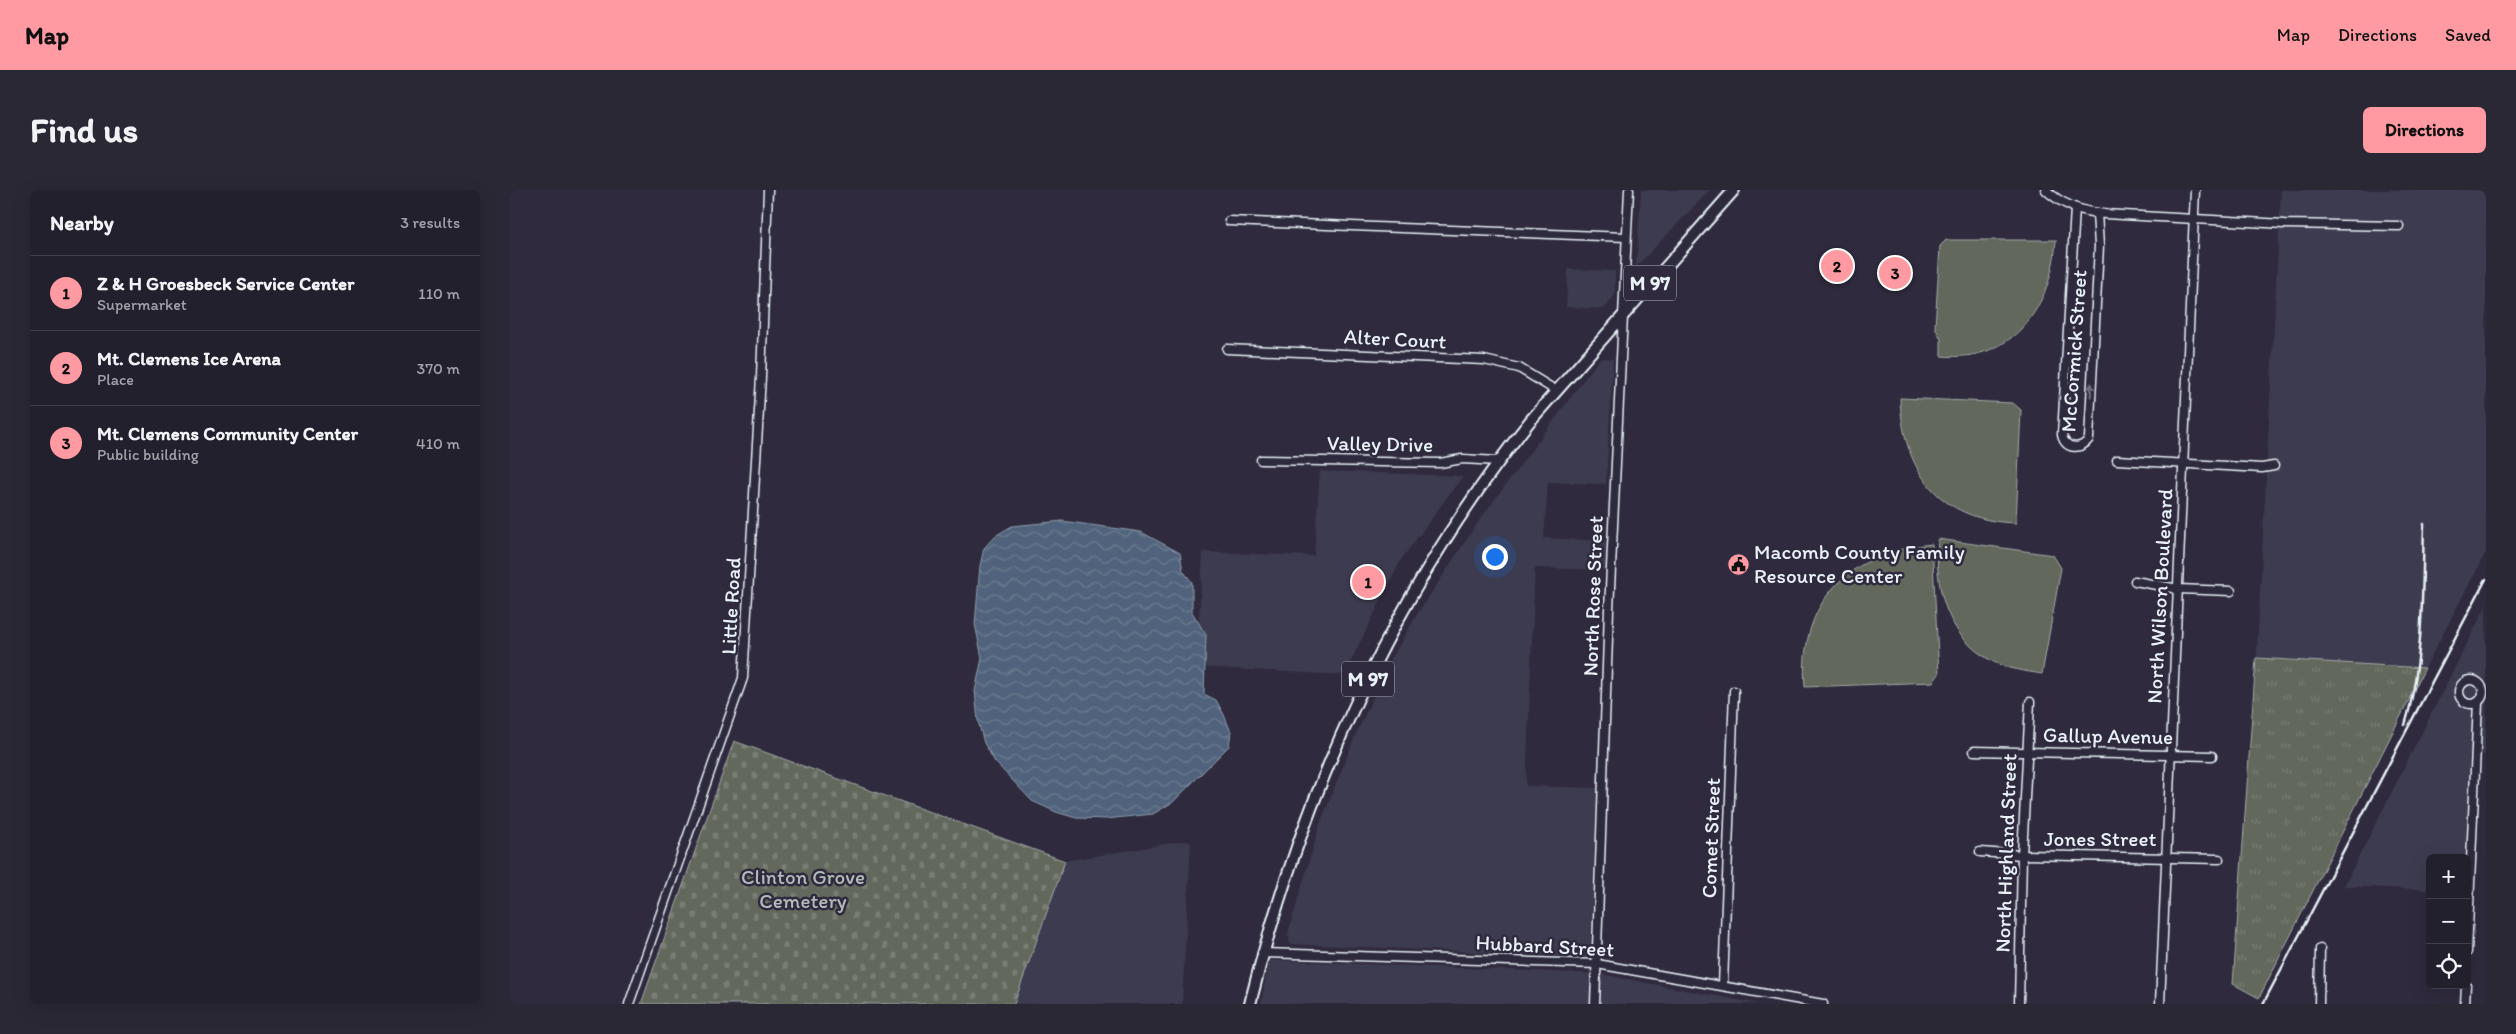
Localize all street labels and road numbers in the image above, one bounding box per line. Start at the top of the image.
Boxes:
road number: M 97 [1624,266,1676,300]
street label: McCormick Street [2055,269,2092,433]
street label: Alter Court [1343,323,1447,354]
street label: Valley Drive [1327,430,1433,457]
street label: North Wilson Boulevard [2141,487,2178,704]
street label: North Rose Street [1577,515,1608,677]
street label: Little Road [715,557,746,655]
road number: M 97 [1342,662,1394,696]
street label: Gallup Avenue [2043,722,2173,749]
street label: North Highland Street [1990,753,2021,953]
street label: Comet Street [1696,777,1725,899]
street label: Jones Street [2044,826,2156,851]
street label: Hubbard Street [1475,929,1615,962]

